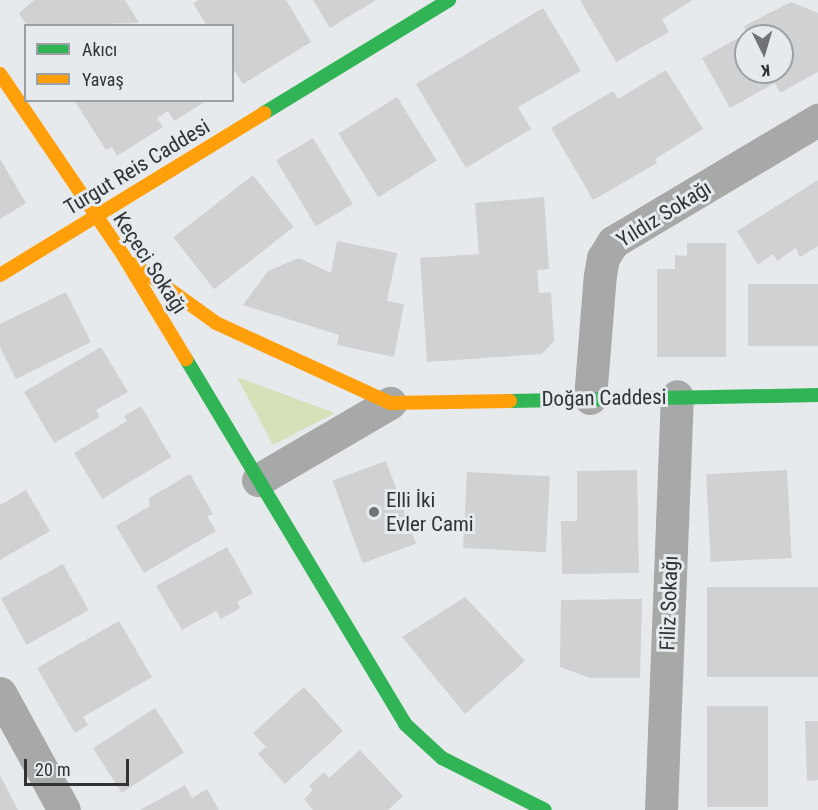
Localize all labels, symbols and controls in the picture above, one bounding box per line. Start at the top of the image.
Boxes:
legend [24,24,234,102]
north arrow [734,24,794,84]
text: Akıcı [82,39,117,60]
text: K [760,61,771,80]
text: Yavaş [82,69,124,90]
street label: Turgut Reis Caddesi [60,114,214,220]
street label: Yıldız Sokağı [612,175,716,253]
street label: Keçeci Sokağı [108,207,192,319]
street label: Doğan Caddesi [541,384,667,412]
place label: Elli İki Evler Cami [386,487,474,537]
marker: Elli İki Evler Cami [367,505,381,519]
street label: Filiz Sokağı [655,555,683,651]
scale bar [27,747,132,785]
text: 20 m [35,759,70,780]

